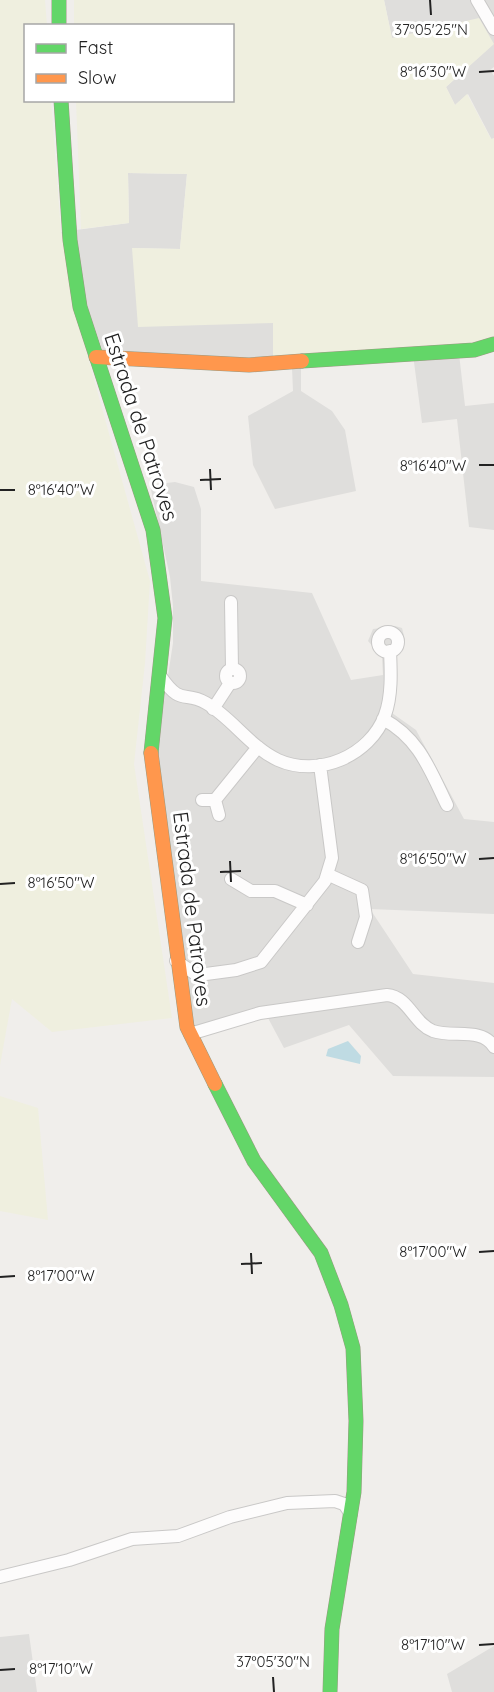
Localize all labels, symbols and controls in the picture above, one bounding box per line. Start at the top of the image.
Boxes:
text: 37°05'25"N [394,20,468,39]
legend [24,24,234,102]
text: Fast [78,36,113,59]
text: 8°16'30"W [400,62,467,81]
text: Slow [78,66,116,89]
street label: Estrada de Patroves [99,329,185,524]
text: 8°16'40"W [400,456,467,475]
text: 8°16'40"W [28,480,95,499]
street label: Estrada de Patroves [168,810,218,1008]
text: 8°16'50"W [400,849,467,868]
text: 8°16'50"W [28,873,95,892]
text: 8°17'00"W [399,1242,467,1261]
text: 8°17'00"W [27,1266,95,1285]
text: 8°17'10"W [401,1635,465,1654]
text: 37°05'30"N [236,1652,310,1671]
text: 8°17'10"W [29,1659,93,1678]

